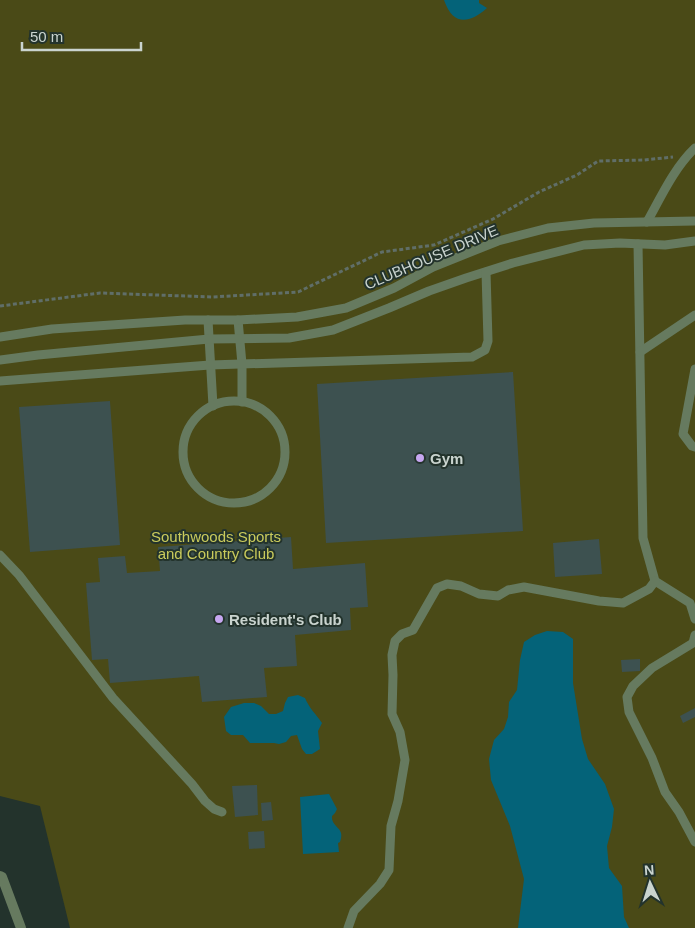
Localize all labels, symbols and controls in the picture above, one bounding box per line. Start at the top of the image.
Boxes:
scale bar [22,20,141,52]
text: 50 m [30,28,63,45]
street label: CLUBHOUSE DRIVE [362,221,500,293]
place label: Gym [430,450,463,467]
marker: Gym [414,452,426,464]
park label: Southwoods Sports and Country Club [151,528,281,562]
place label: Resident's Club [229,611,342,628]
marker: Resident's Club [213,613,225,625]
north arrow [625,858,675,908]
text: N [643,862,655,878]

